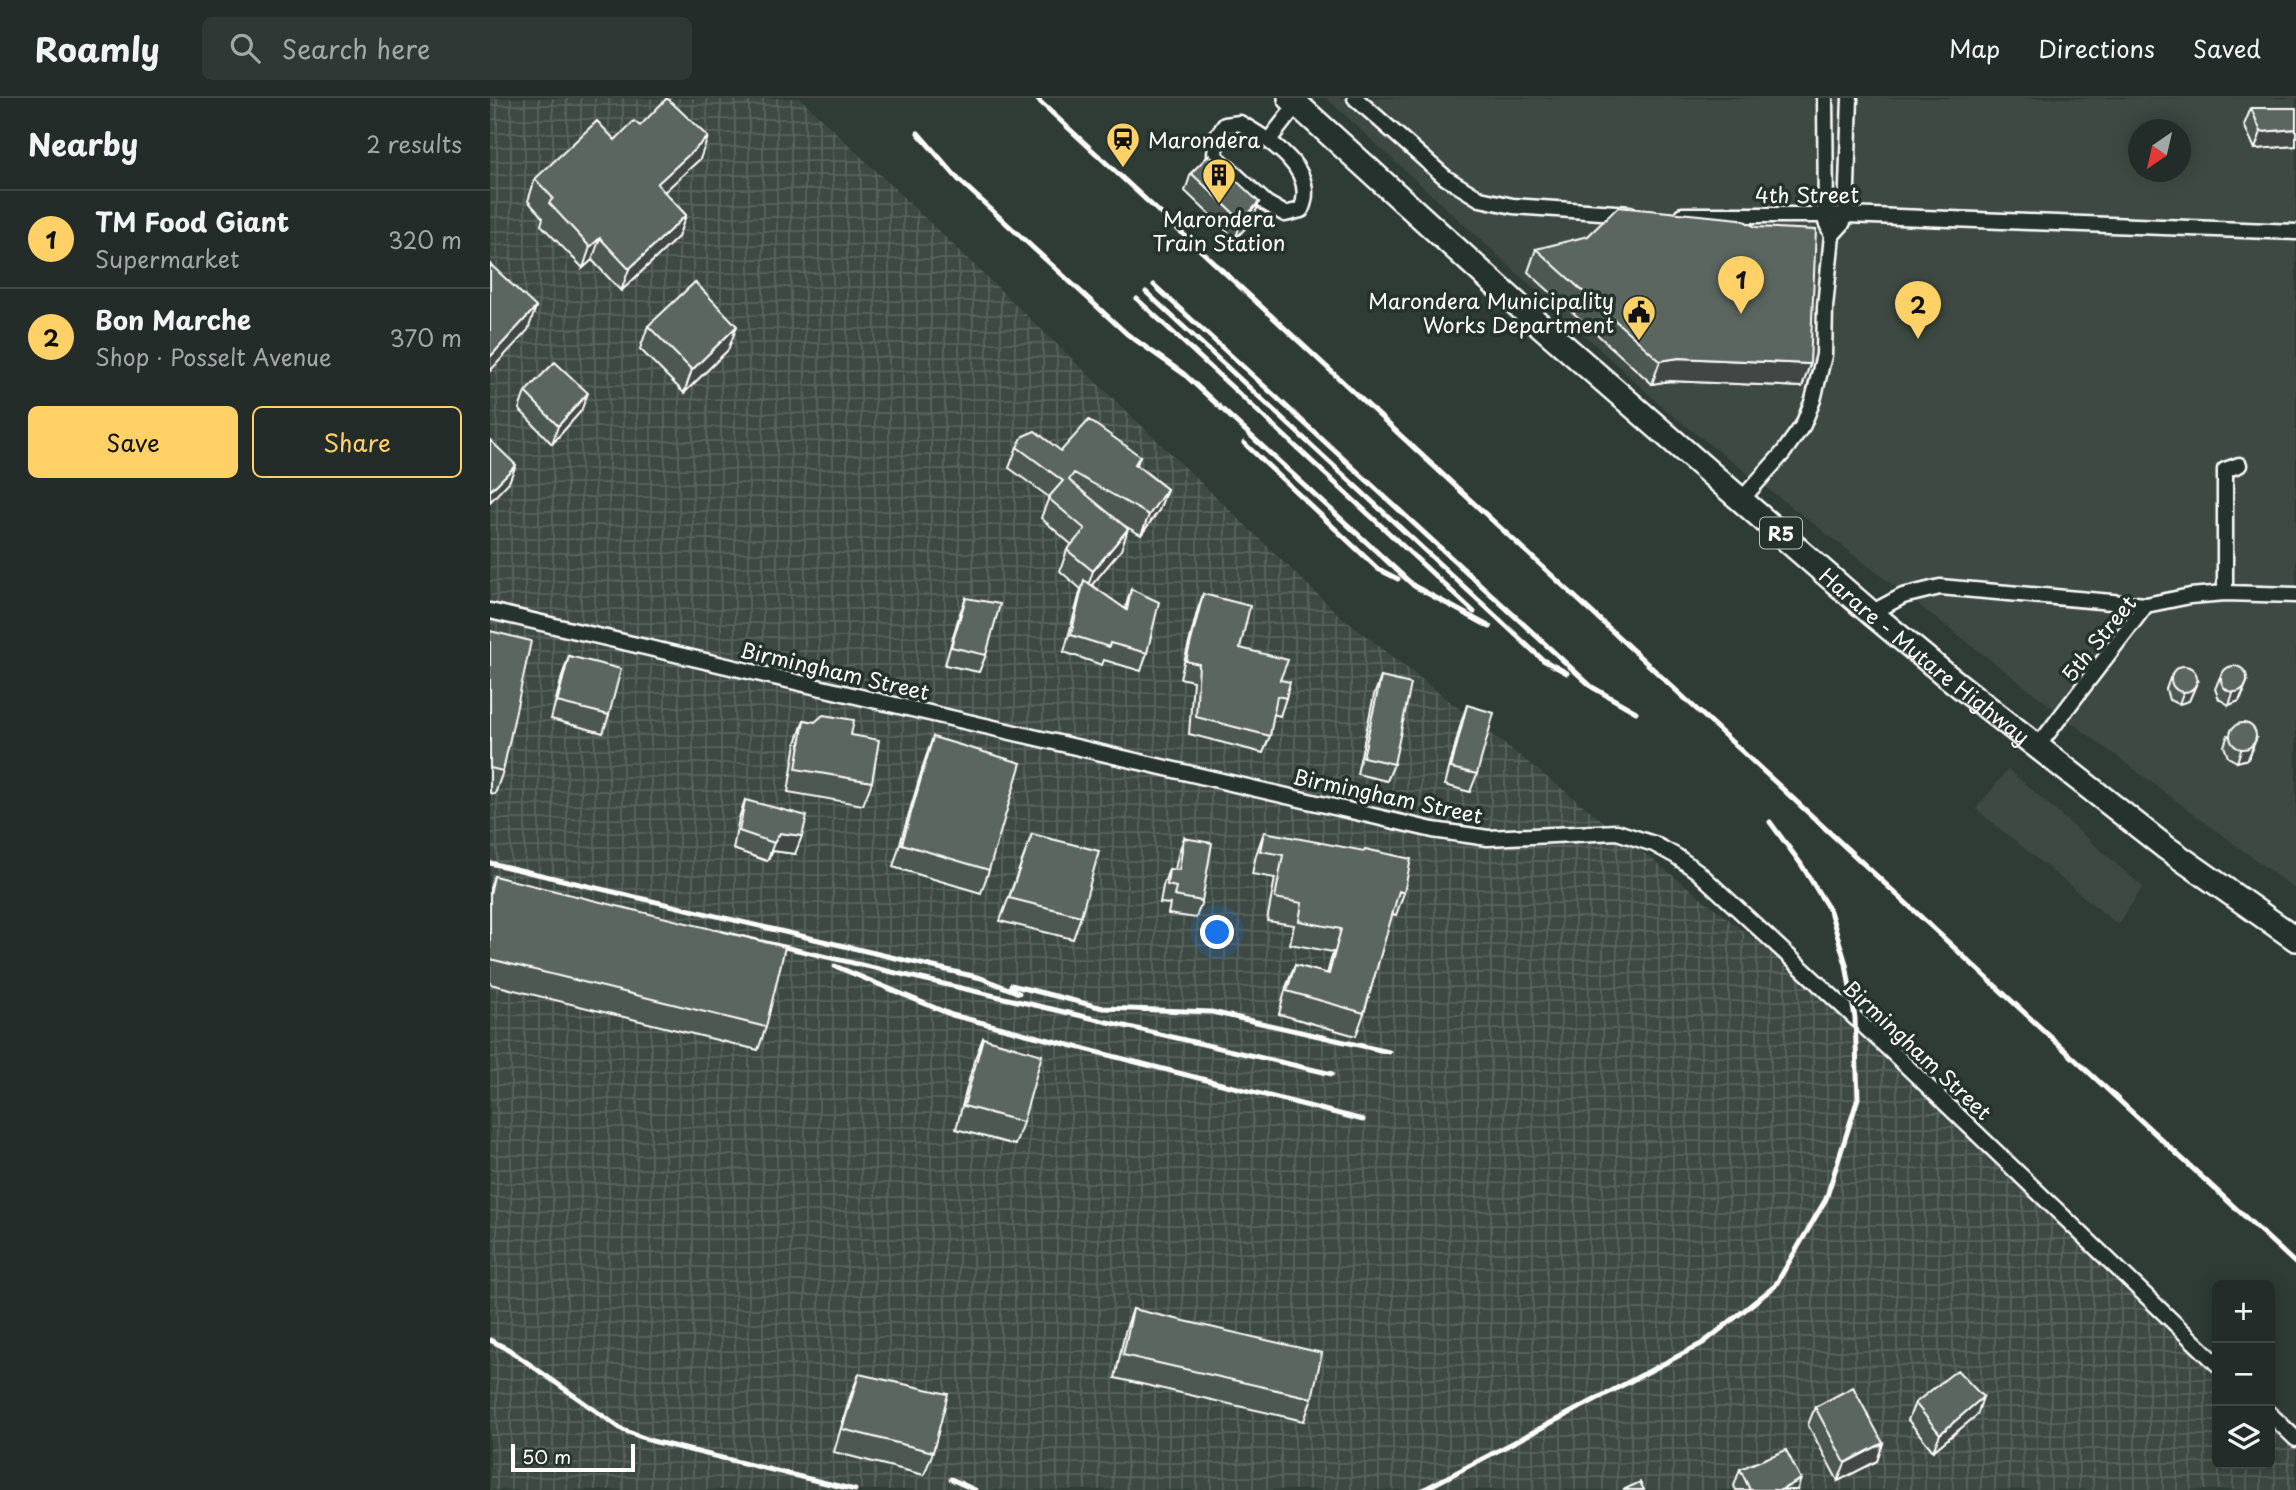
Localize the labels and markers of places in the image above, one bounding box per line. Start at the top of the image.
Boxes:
station icon: Marondera [1104,120,1142,169]
place label: Marondera [1148,123,1260,155]
building icon: Marondera Train Station [1200,156,1238,205]
place label: Marondera Train Station [1153,202,1285,258]
pin: 1 [1718,256,1764,314]
pin: 2 [1895,281,1941,339]
place label: Marondera Municipality Works Department [1368,284,1614,340]
public building icon: Marondera Municipality Works Department [1620,293,1658,342]

